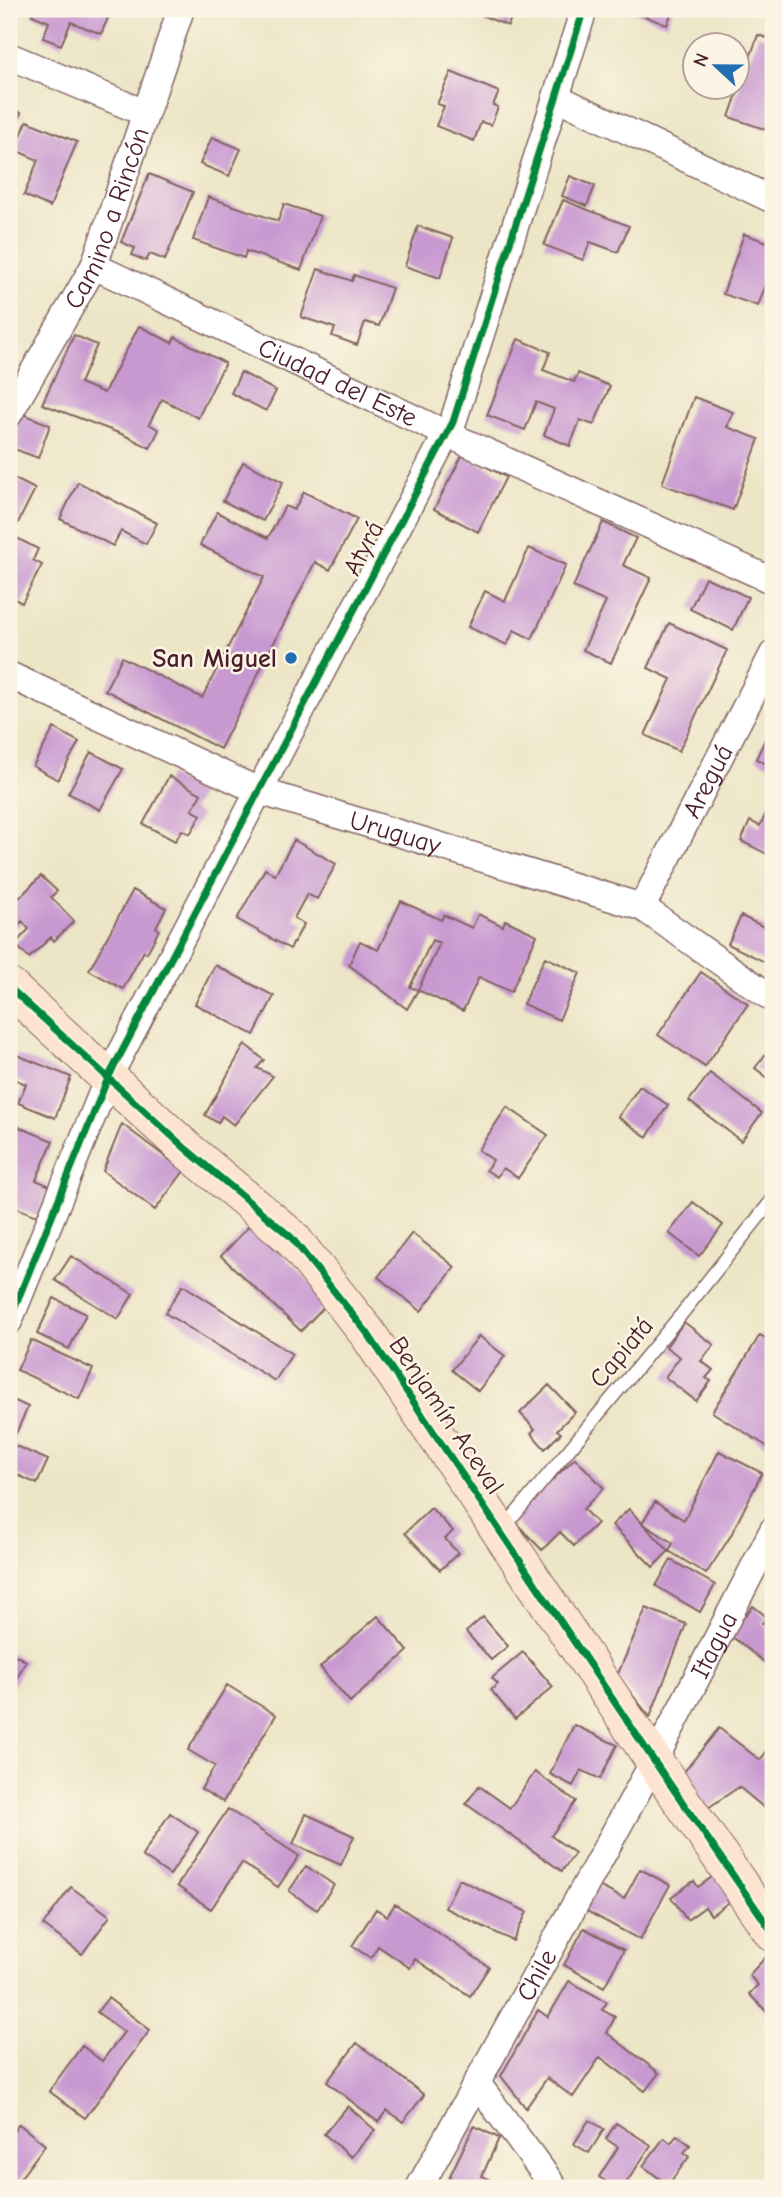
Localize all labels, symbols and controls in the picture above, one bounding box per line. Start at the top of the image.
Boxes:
north arrow [680,32,750,102]
text: N [689,50,714,70]
street label: Camino a Rincón [59,124,156,315]
street label: Ciudad del Este [253,332,422,433]
street label: Atyrá [337,516,391,581]
place label: San Miguel [152,644,277,674]
marker: San Miguel [283,650,299,666]
street label: Areguá [677,740,740,823]
street label: Uruguay [346,805,445,861]
street label: Capiatá [584,1311,660,1394]
street label: Benjamín Aceval [382,1331,510,1500]
street label: Itagua [685,1607,744,1684]
street label: Chile [511,1944,563,2007]

